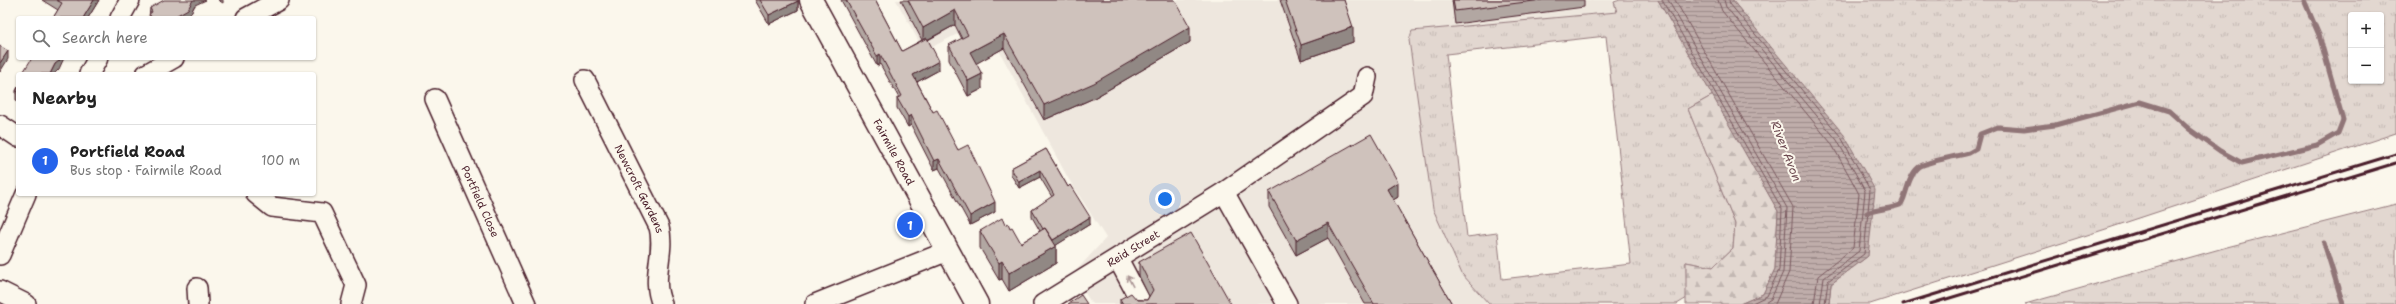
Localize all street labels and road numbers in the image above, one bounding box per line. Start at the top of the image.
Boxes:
street label: Fairmile Road [869,116,918,188]
street label: Newcroft Gardens [611,142,667,235]
street label: Portfield Close [457,163,503,240]
street label: Reid Street [1104,227,1163,271]

